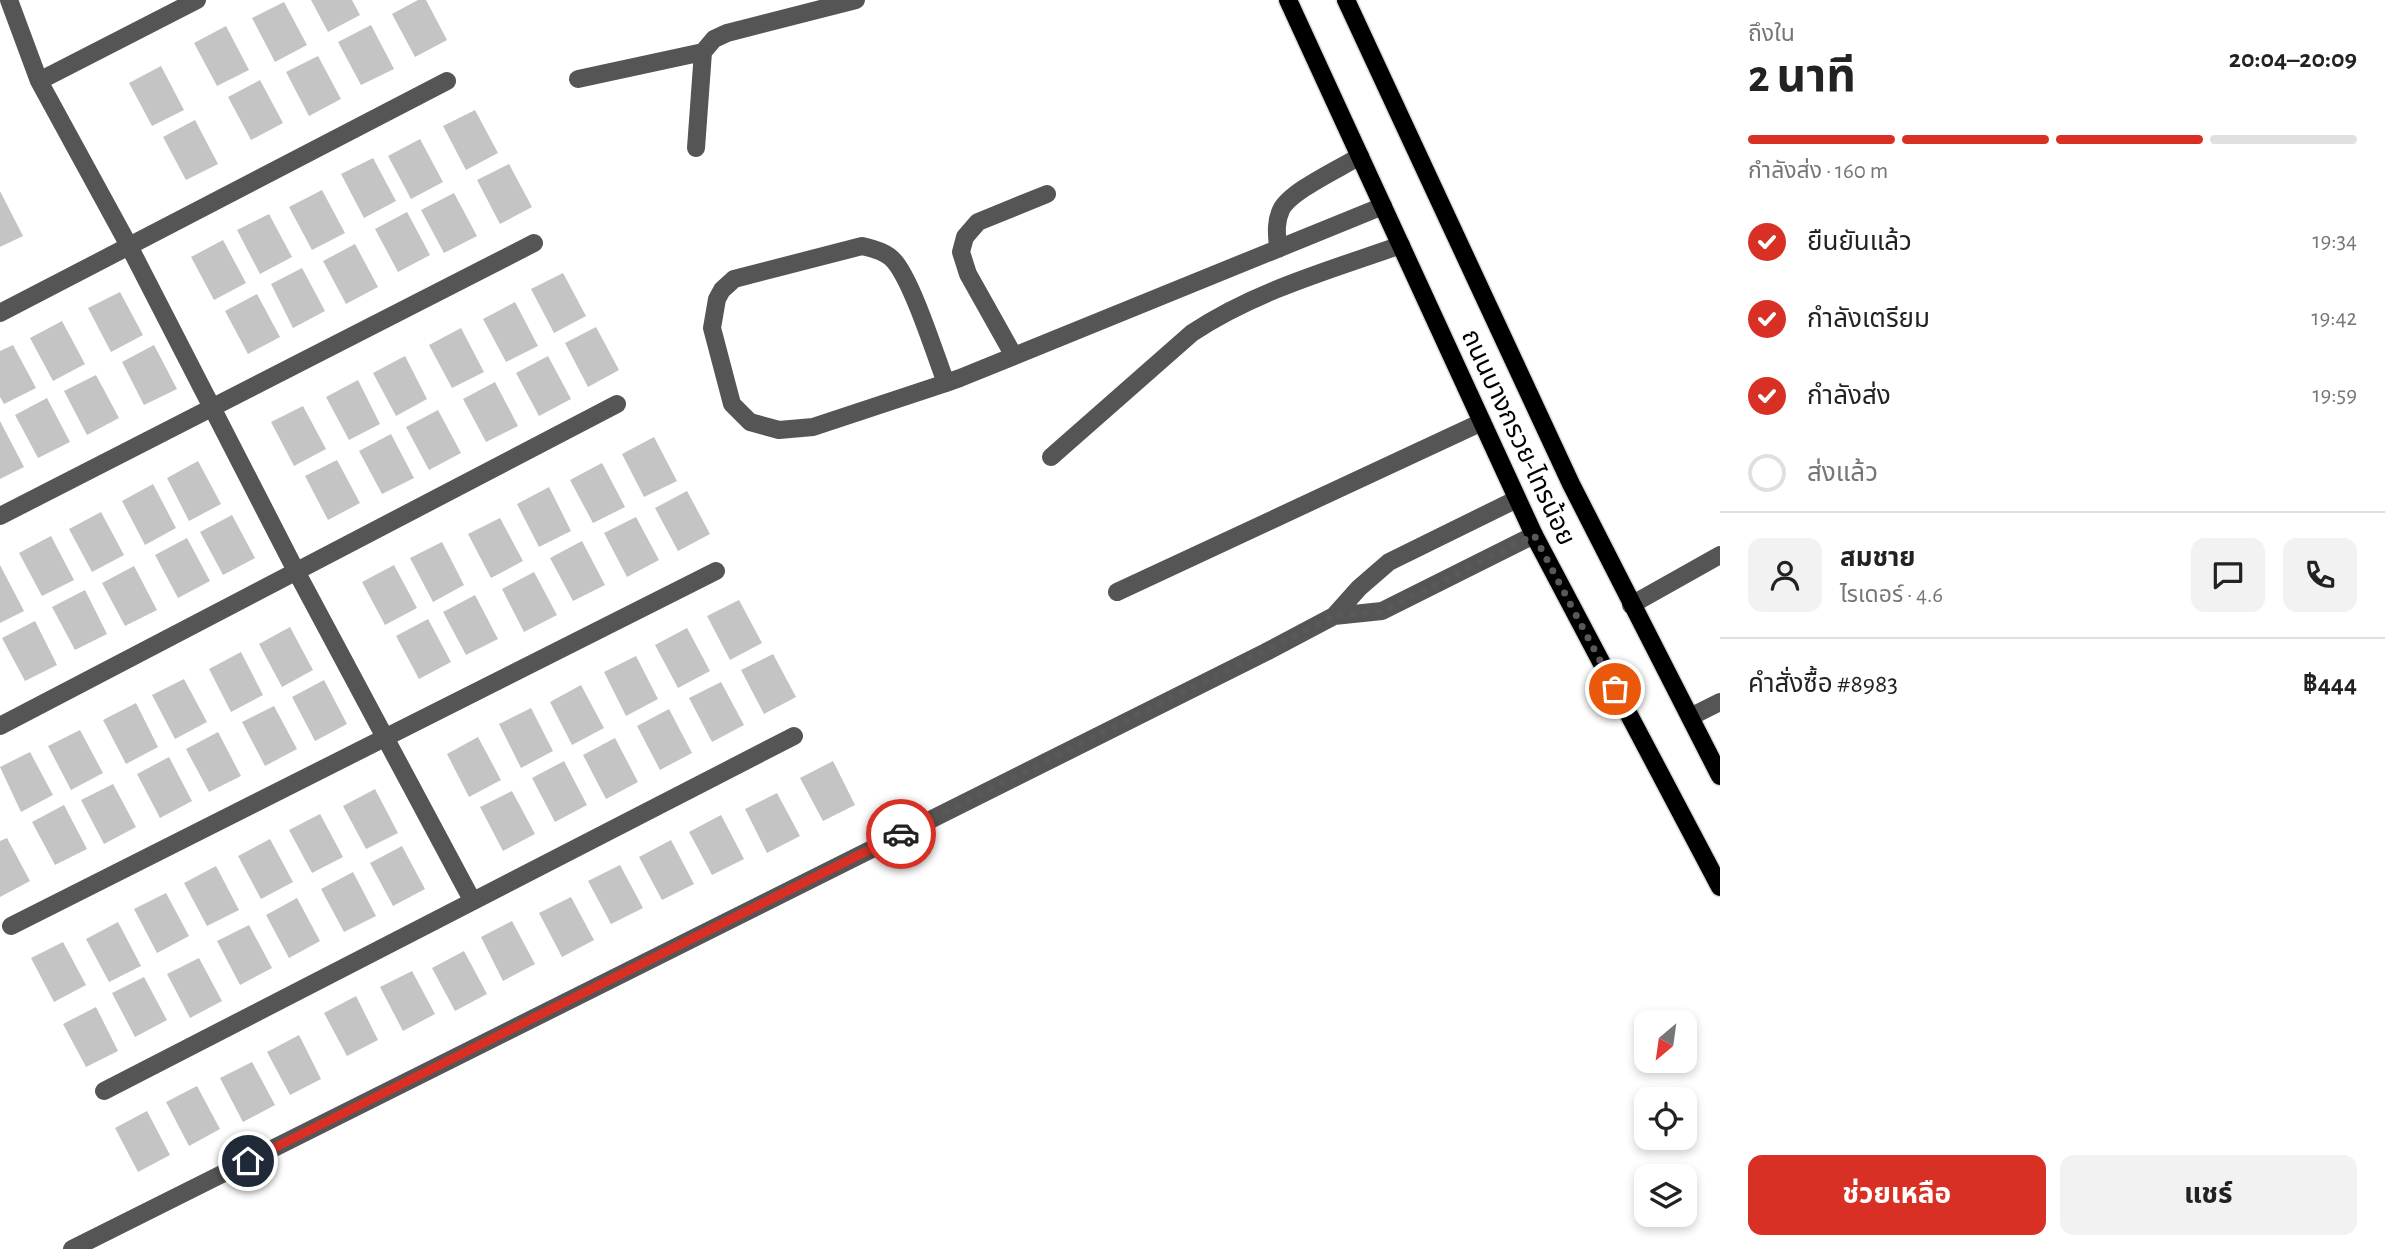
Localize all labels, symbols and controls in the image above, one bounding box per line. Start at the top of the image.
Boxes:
text: ถึงใน [1748,23,1795,46]
text: 20:04–20:09 [2229,46,2357,72]
text: 2 นาที [1748,54,1856,100]
text: กำลังส่ง · 160 m [1748,160,1888,183]
icon: check [1748,223,1786,261]
text: ยืนยันแล้ว [1807,229,1912,255]
text: 19:34 [2312,230,2357,253]
icon: check [1748,300,1786,338]
text: กำลังเตรียม [1807,306,1930,332]
text: 19:42 [2311,307,2357,330]
street label: ถนนบางกรวย-ไทรน้อย [1457,325,1581,549]
icon: check [1748,377,1786,415]
text: กำลังส่ง [1807,383,1891,409]
text: 19:59 [2313,384,2357,407]
text: ส่งแล้ว [1807,460,1878,486]
button: person [1748,538,1822,612]
button: chat [2191,538,2265,612]
button: phone [2283,538,2357,612]
text: สมชาย [1840,545,1916,571]
text: ไรเดอร์ · 4.6 [1840,584,1943,607]
pin [1585,659,1645,719]
icon: bag [1596,670,1634,708]
text: คำสั่งซื้อ #8983 [1748,671,1898,697]
text: ฿444 [2303,671,2357,697]
courier [866,799,936,869]
icon: car [882,815,920,853]
north arrow [1634,1010,1698,1073]
map controls [1634,1010,1697,1227]
button: locate [1634,1087,1697,1150]
pin [218,1131,278,1191]
icon: home [229,1142,267,1180]
button: ช่วยเหลือ [1748,1155,2046,1235]
button: แชร์ [2060,1155,2357,1235]
button: layers [1634,1164,1697,1227]

